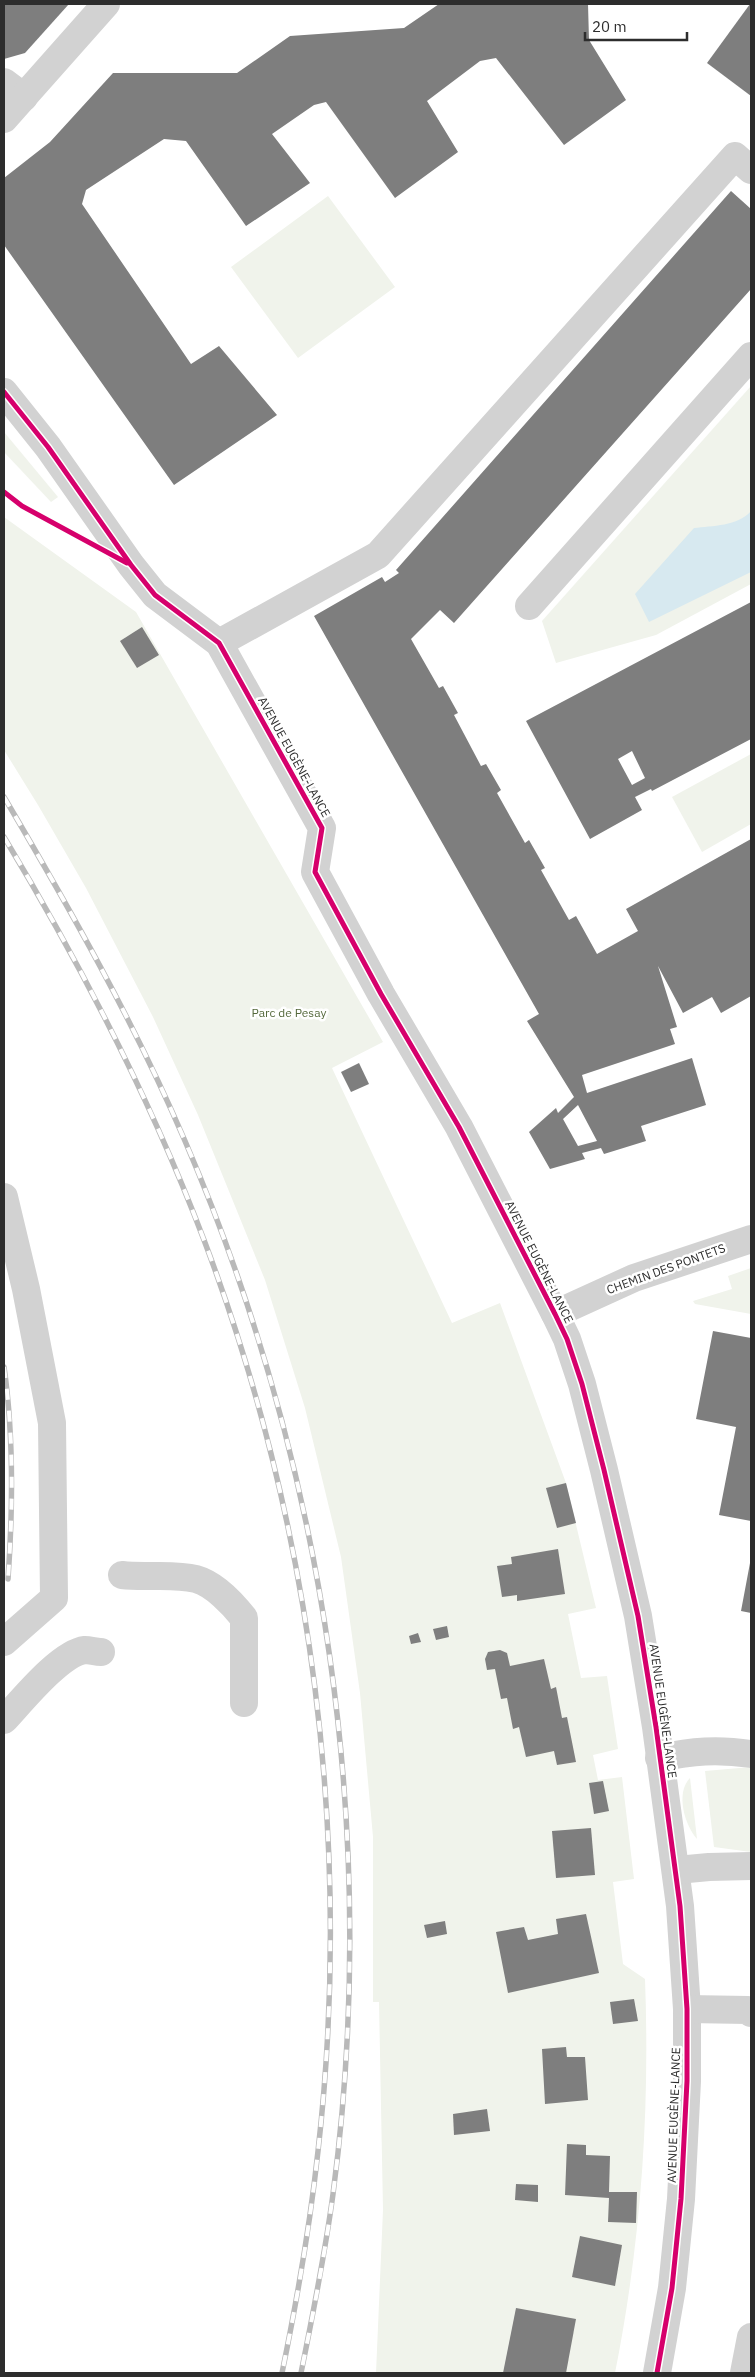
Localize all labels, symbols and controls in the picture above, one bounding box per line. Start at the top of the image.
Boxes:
scale bar [585,10,688,42]
text: 20 m [592,17,627,36]
street label: AVENUE EUGÈNE-LANCE [255,694,334,820]
park label: Parc de Pesay [252,1005,326,1020]
street label: AVENUE EUGÈNE-LANCE [502,1198,577,1326]
street label: CHEMIN DES PONTETS [604,1240,727,1297]
street label: AVENUE EUGÈNE-LANCE [647,1643,680,1779]
street label: AVENUE EUGÈNE-LANCE [664,2047,683,2183]

